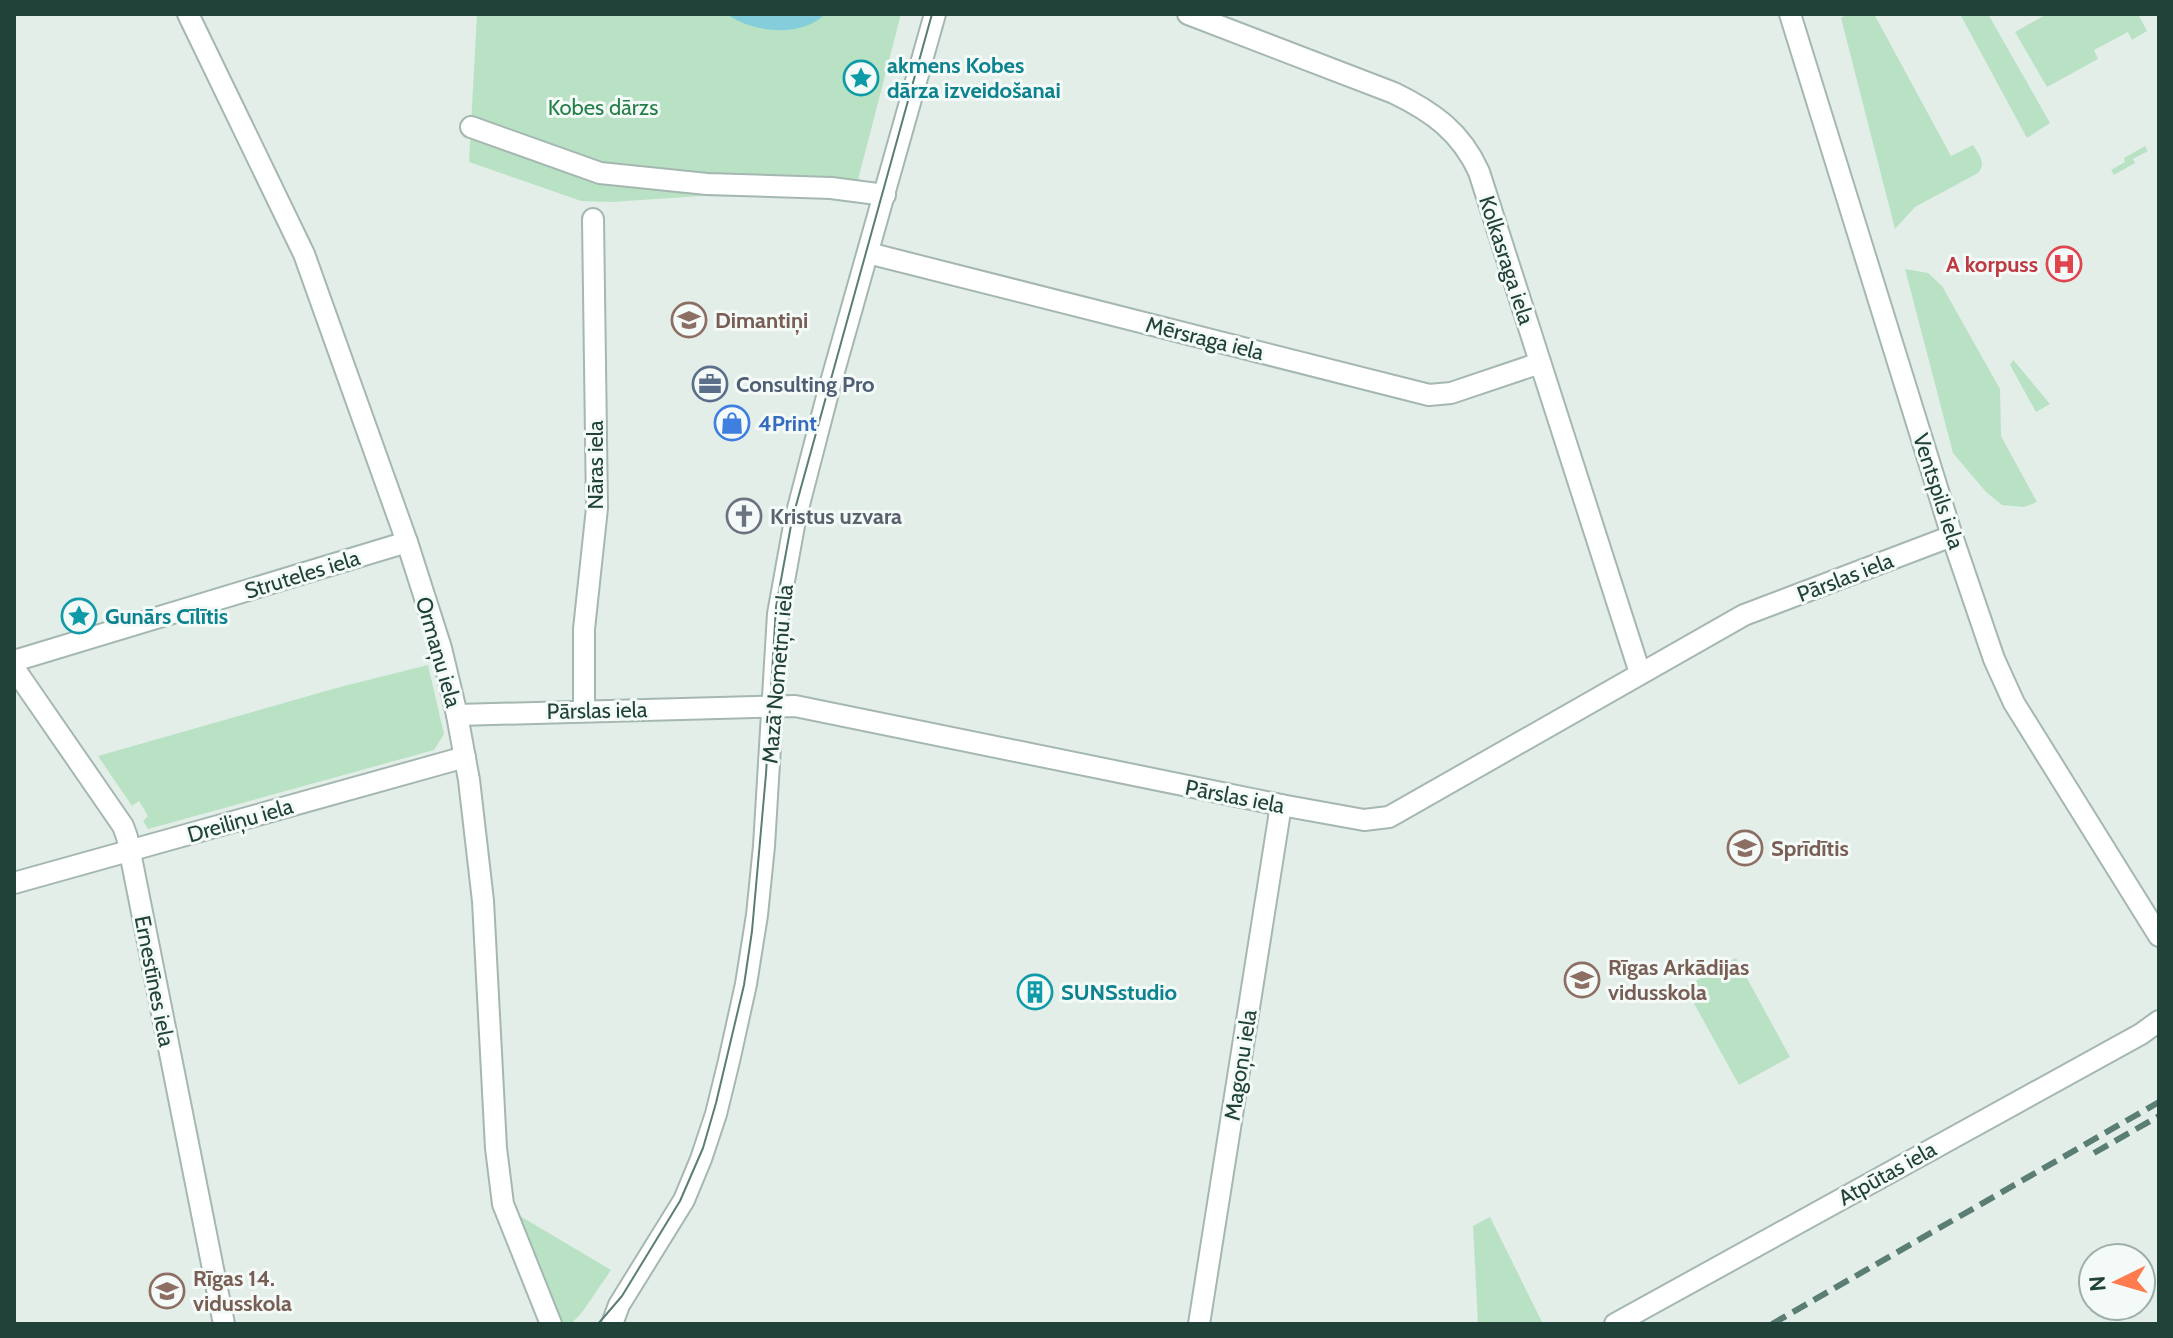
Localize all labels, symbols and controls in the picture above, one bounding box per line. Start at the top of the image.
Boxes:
place label: akmens Kobes dārza izveidošanai [887,52,1061,104]
place icon: akmens Kobes dārza izveidošanai [842,59,880,97]
park label: Kobes dārzs [548,94,658,121]
street label: Kolkasraga iela [1473,192,1540,328]
hospital icon: A korpuss [2045,245,2083,283]
place label: A korpuss [1946,251,2038,278]
school or university icon: Dimantiņi [670,301,708,339]
place label: Dimantiņi [715,307,808,335]
street label: Mērsraga iela [1143,311,1267,366]
office icon: Consulting Pro [691,365,729,403]
place label: Consulting Pro [736,371,875,398]
shop icon: 4Print [713,404,751,442]
place label: 4Print [758,410,817,437]
street label: Nāras iela [582,420,609,510]
street label: Ventspils iela [1907,430,1970,553]
church icon: Kristus uzvara [725,497,763,535]
place label: Kristus uzvara [770,503,902,530]
street label: Struteles iela [241,544,363,605]
street label: Pārslas iela [1793,547,1897,608]
street label: Mazā Nometņu iela [756,583,800,765]
street label: Ormaņu iela [409,594,467,711]
place icon: Gunārs Cīlītis [60,597,98,635]
place label: Gunārs Cīlītis [105,603,228,630]
street label: Pārslas iela [546,696,648,725]
street label: Pārslas iela [1183,774,1287,819]
street label: Dreiliņu iela [184,792,297,849]
school or university icon: Sprīdītis [1726,829,1764,867]
place label: Sprīdītis [1771,835,1849,862]
street label: Ernestīnes iela [129,913,181,1049]
place label: Rīgas Arkādijas vidusskola [1608,954,1749,1006]
school or university icon: Rīgas Arkādijas vidusskola [1563,961,1601,999]
building icon: SUNSstudio [1016,973,1054,1011]
place label: SUNSstudio [1061,979,1177,1006]
street label: Magoņu iela [1218,1007,1264,1123]
street label: Atpūtas iela [1834,1135,1941,1211]
north arrow [2077,1242,2157,1322]
place label: Rīgas 14. vidusskola [193,1265,292,1317]
school or university icon: Rīgas 14. vidusskola [148,1272,186,1310]
text: N [2083,1275,2112,1293]

